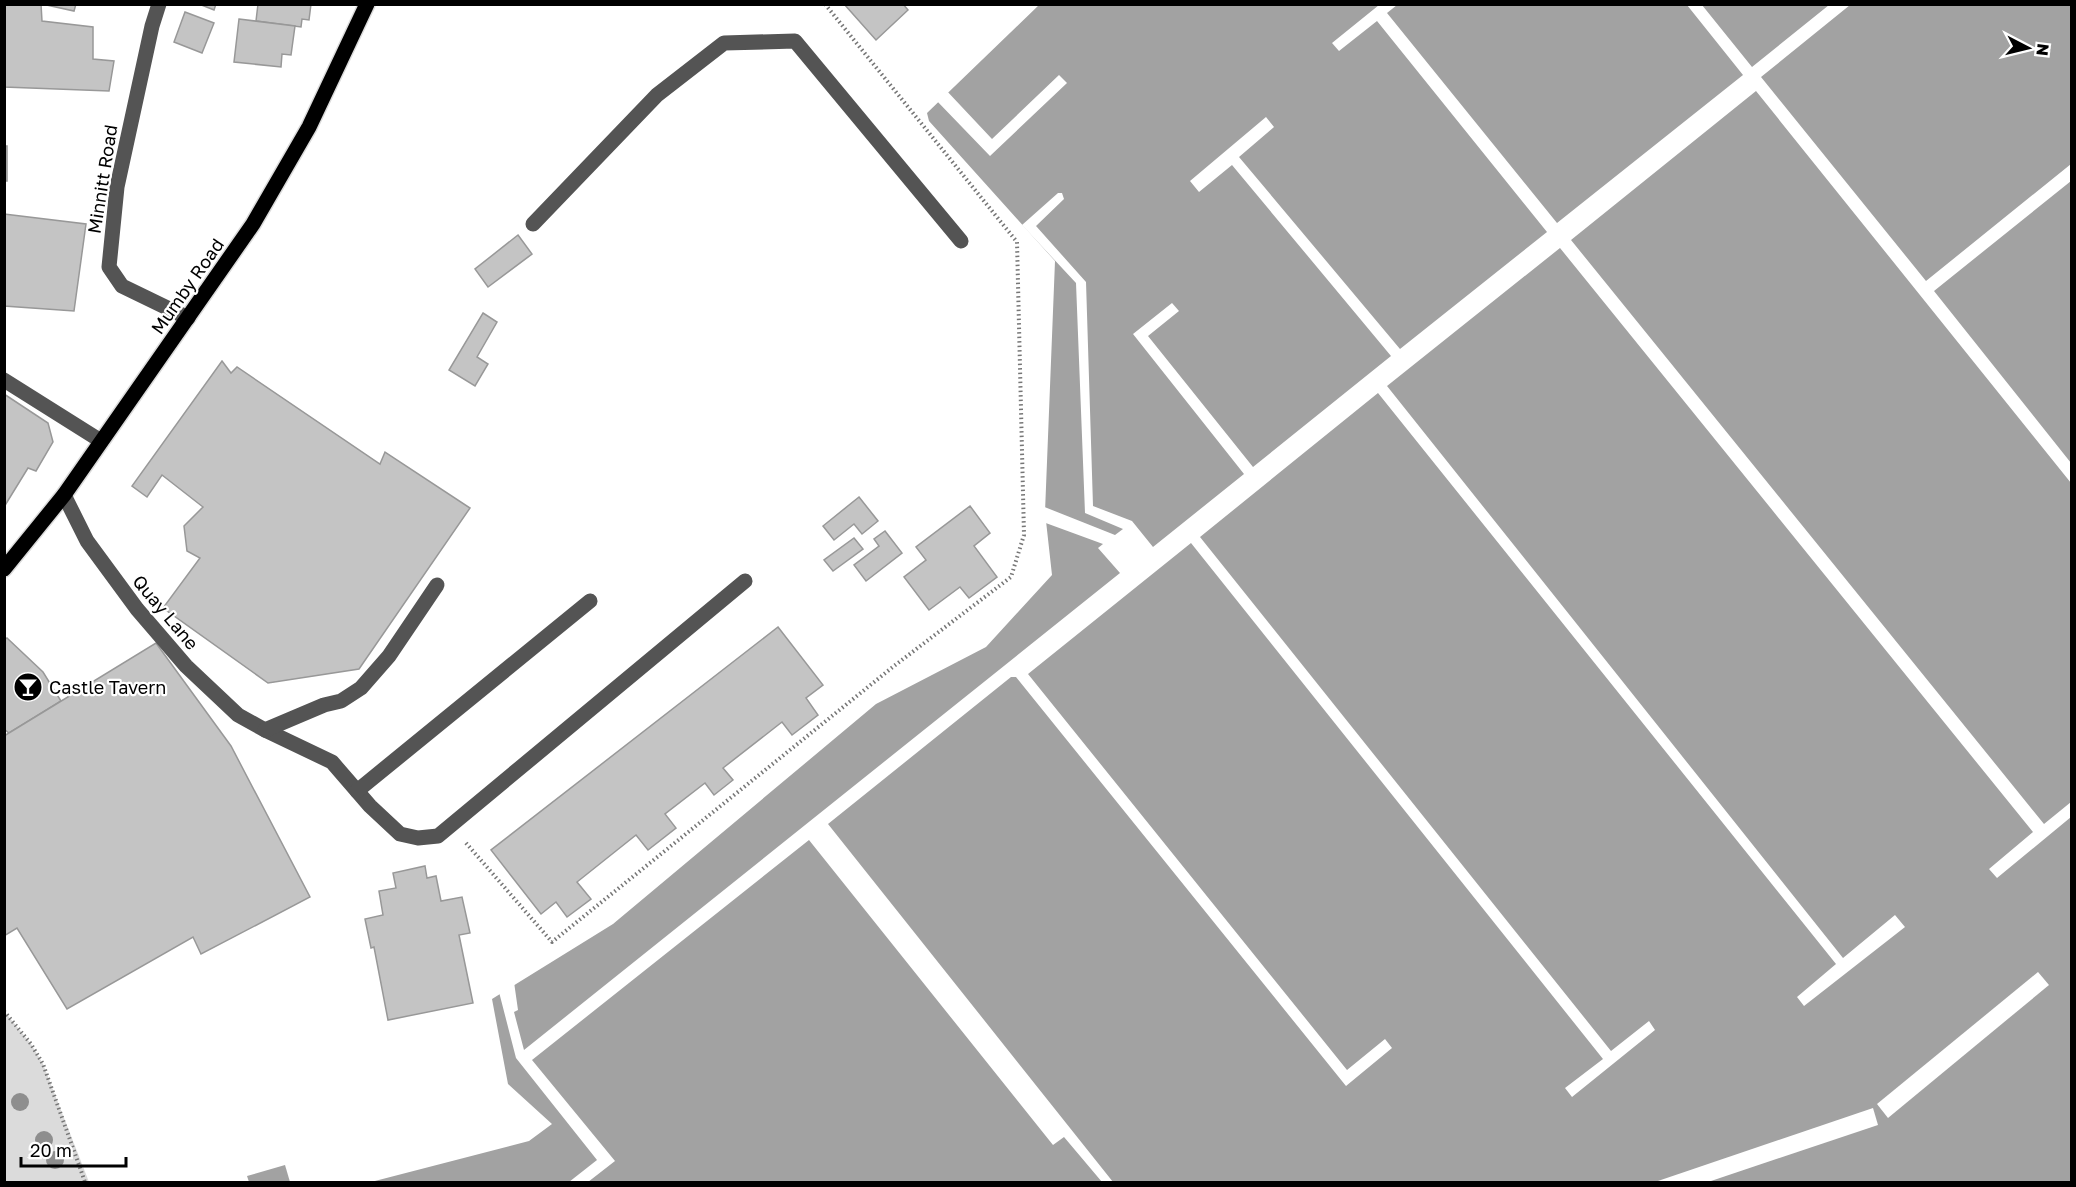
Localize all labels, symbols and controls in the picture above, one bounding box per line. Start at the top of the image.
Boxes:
north arrow [1998,18,2058,78]
text: N [2032,43,2054,57]
street label: Minnitt Road [83,123,121,235]
street label: Mumby Road [146,234,228,338]
street label: Quay Lane [128,570,204,654]
bar icon: Castle Tavern [12,671,44,703]
place label: Castle Tavern [49,676,166,698]
scale bar [21,1130,126,1168]
text: 20 m [30,1139,72,1161]

